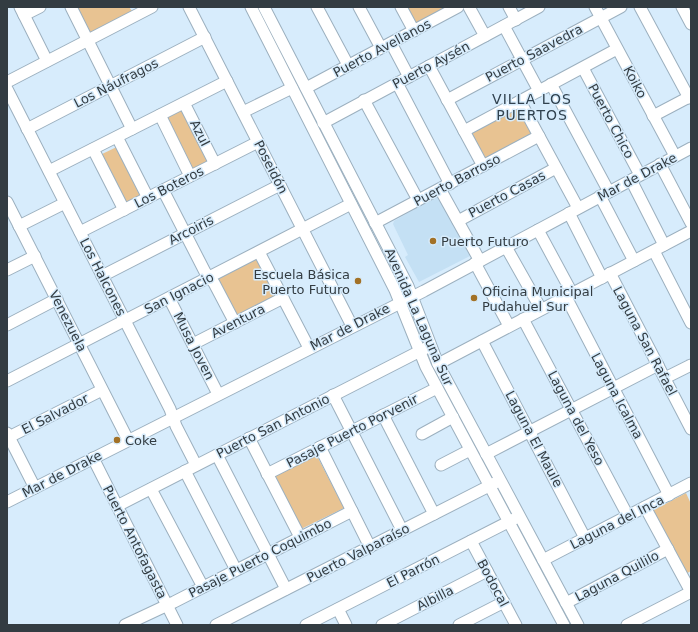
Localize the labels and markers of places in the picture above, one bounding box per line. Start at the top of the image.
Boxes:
place label: Puerto Futuro [441,234,529,249]
marker: Puerto Futuro [428,236,438,246]
place label: Escuela Básica Puerto Futuro [254,267,350,297]
marker: Escuela Básica Puerto Futuro [353,276,363,286]
place label: Oficina Municipal Pudahuel Sur [482,284,593,314]
marker: Oficina Municipal Pudahuel Sur [469,293,479,303]
place label: Coke [125,433,157,448]
marker: Coke [112,435,122,445]

